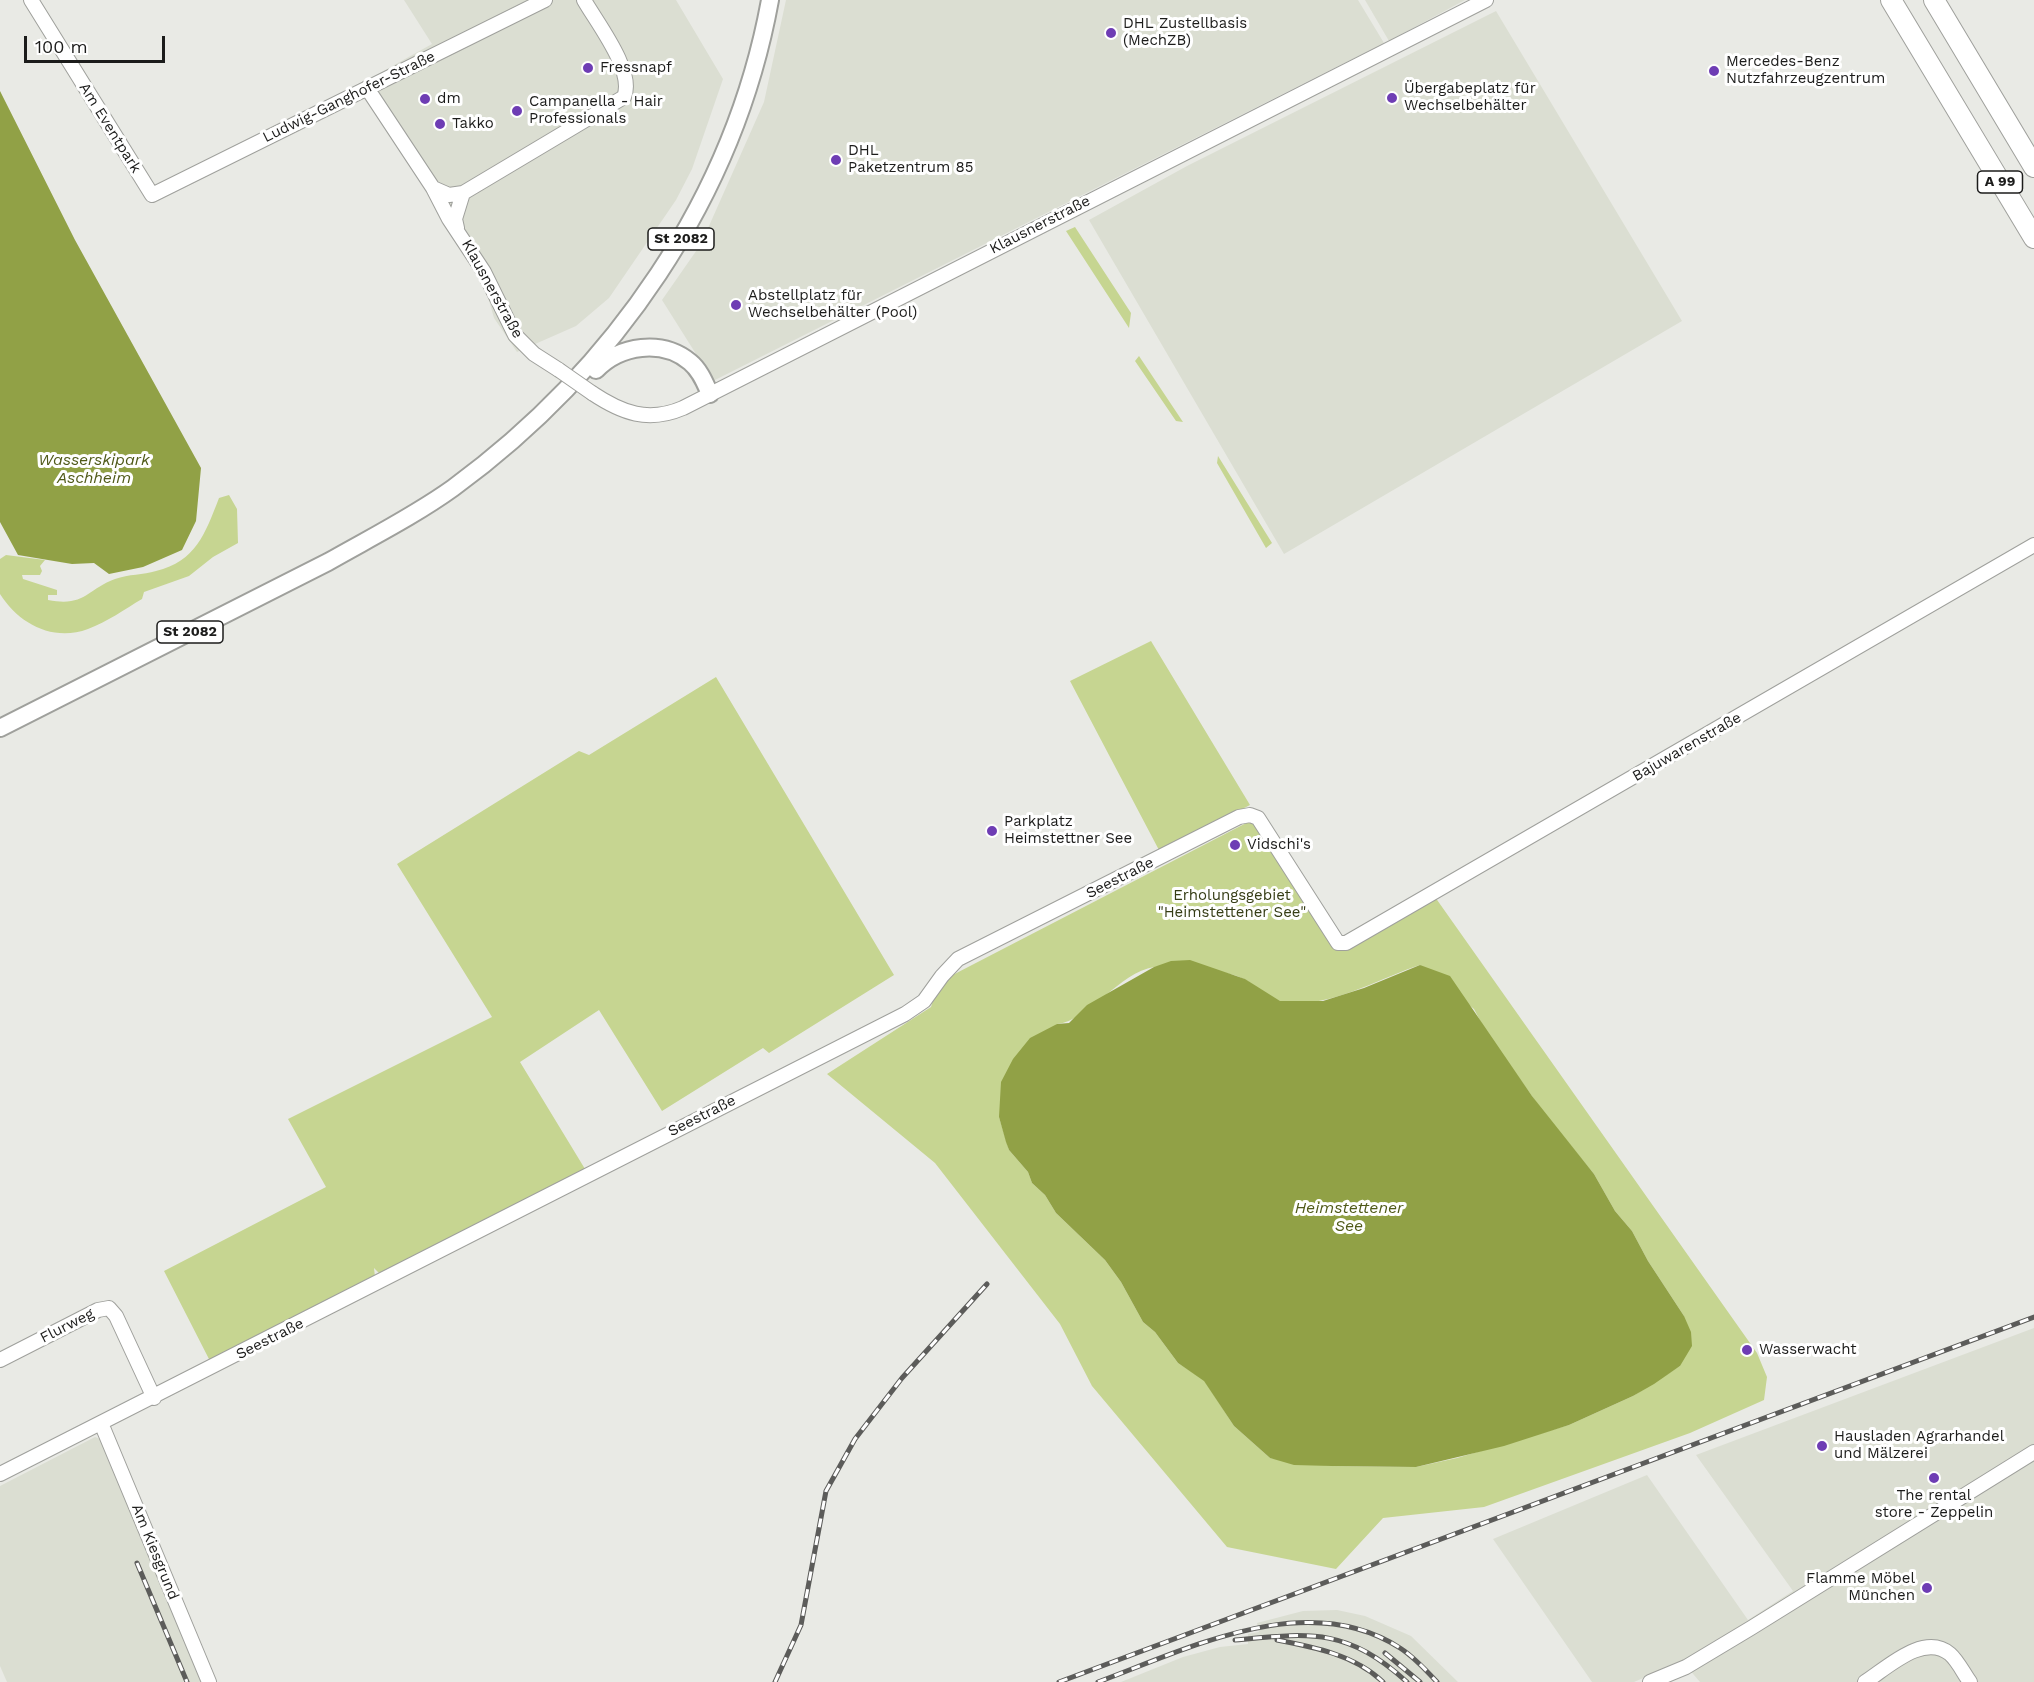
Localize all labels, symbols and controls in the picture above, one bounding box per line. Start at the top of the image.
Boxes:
place label: DHL Zustellbasis (MechZB) [1123,15,1247,50]
scale bar [27,24,168,62]
marker: DHL Zustellbasis (MechZB) [1104,26,1118,40]
text: 100 m [35,36,88,57]
street label: Ludwig-Ganghofer-Straße [260,47,438,147]
place label: Mercedes-Benz Nutzfahrzeugzentrum [1726,53,1885,88]
place label: Fressnapf [600,59,672,77]
marker: Fressnapf [581,61,595,75]
marker: Mercedes-Benz Nutzfahrzeugzentrum [1707,64,1721,78]
street label: Am Eventpark [75,80,145,176]
place label: Übergabeplatz für Wechselbehälter [1404,80,1536,115]
place label: dm [437,90,461,108]
marker: Übergabeplatz für Wechselbehälter [1385,91,1399,105]
marker: dm [418,92,432,106]
place label: Campanella - Hair Professionals [529,93,663,128]
marker: Campanella - Hair Professionals [510,104,524,118]
place label: Takko [452,115,494,133]
marker: Takko [433,117,447,131]
place label: DHL Paketzentrum 85 [848,142,973,177]
marker: DHL Paketzentrum 85 [829,153,843,167]
road number: A 99 [1978,171,2022,193]
street label: Klausnerstraße [987,192,1093,258]
road number: St 2082 [648,228,714,250]
street label: Klausnerstraße [457,236,527,342]
place label: Abstellplatz für Wechselbehälter (Pool) [748,287,917,322]
marker: Abstellplatz für Wechselbehälter (Pool) [729,298,743,312]
water label: Wasserskipark Aschheim [38,450,150,488]
road number: St 2082 [157,621,223,643]
street label: Bajuwarenstraße [1629,709,1745,785]
place label: Parkplatz Heimstettner See [1004,813,1132,848]
marker: Parkplatz Heimstettner See [985,824,999,838]
place label: Vidschi's [1247,836,1311,854]
marker: Vidschi's [1228,838,1242,852]
street label: Seestraße [1083,853,1157,903]
park label: Erholungsgebiet "Heimstettener See" [1158,887,1306,922]
street label: Seestraße [665,1091,739,1141]
water label: Heimstettener See [1295,1198,1403,1236]
street label: Flurweg [37,1305,97,1347]
street label: Seestraße [233,1314,307,1364]
place label: Wasserwacht [1759,1341,1857,1359]
marker: Wasserwacht [1740,1343,1754,1357]
place label: Hausladen Agrarhandel und Mälzerei [1834,1428,2004,1463]
marker: Hausladen Agrarhandel und Mälzerei [1815,1439,1829,1453]
marker: The rental store - Zeppelin [1927,1471,1941,1485]
place label: The rental store - Zeppelin [1875,1487,1993,1522]
street label: Am Kiesgrund [128,1501,182,1603]
place label: Flamme Möbel München [1806,1570,1915,1605]
marker: Flamme Möbel München [1920,1581,1934,1595]

